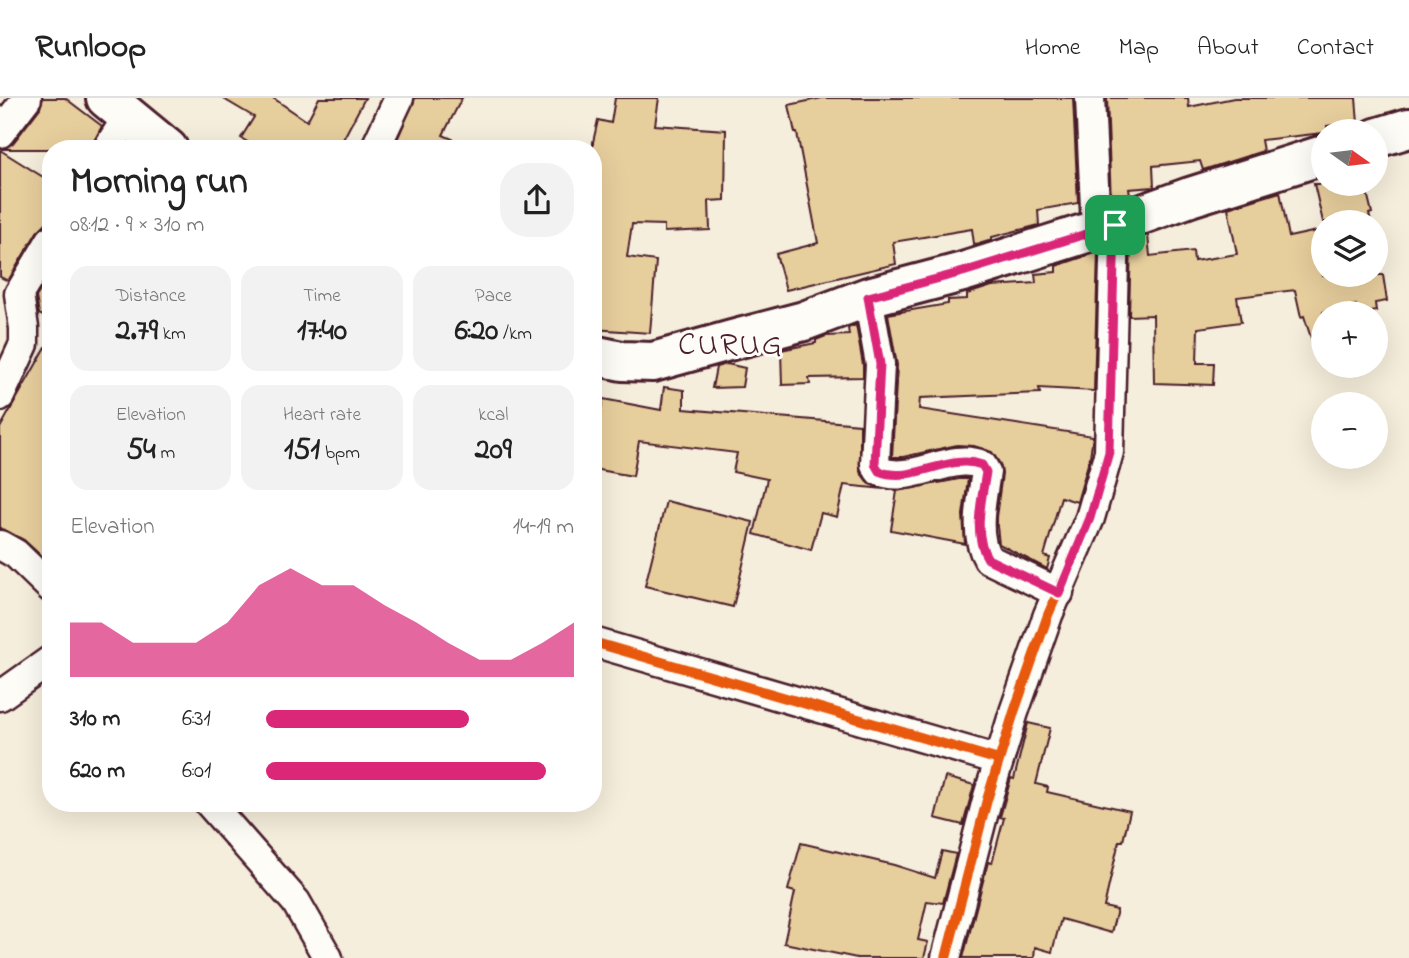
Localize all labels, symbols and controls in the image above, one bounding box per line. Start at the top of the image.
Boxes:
text: Runloop [35,24,146,72]
text: Home [1025,31,1081,66]
text: Map [1119,31,1159,66]
text: About [1197,31,1259,66]
text: Contact [1297,31,1374,66]
north arrow [1311,119,1388,196]
map controls [1311,119,1388,469]
text: Morning run [70,155,248,211]
button: share [500,163,574,237]
pin [1085,195,1145,255]
icon: arrive [1096,206,1134,244]
text: 08:12 · 9 × 310 m [70,209,204,242]
button: layers [1311,210,1388,287]
text: Distance [116,283,186,310]
text: Time [303,283,341,310]
text: Pace [475,283,512,310]
button: + [1311,301,1388,378]
text: 2.79 [116,310,158,354]
text: 17:40 [297,310,347,354]
text: 6:20 [455,310,498,354]
text: km [158,321,186,348]
text: /km [498,321,532,348]
district label: CURUG [678,323,784,370]
button: − [1311,392,1388,469]
text: Elevation [116,402,186,429]
text: Heart rate [283,402,361,429]
text: kcal [478,402,508,429]
text: 54 [126,429,156,473]
text: 151 [284,429,320,473]
text: 209 [475,429,512,473]
text: m [156,440,175,467]
text: bpm [320,440,360,467]
text: Elevation [70,511,155,544]
text: 14–19 m [513,511,574,544]
text: 310 m [70,703,120,736]
text: 6:31 [182,703,211,736]
text: 620 m [70,755,125,788]
text: 6:01 [182,755,211,788]

